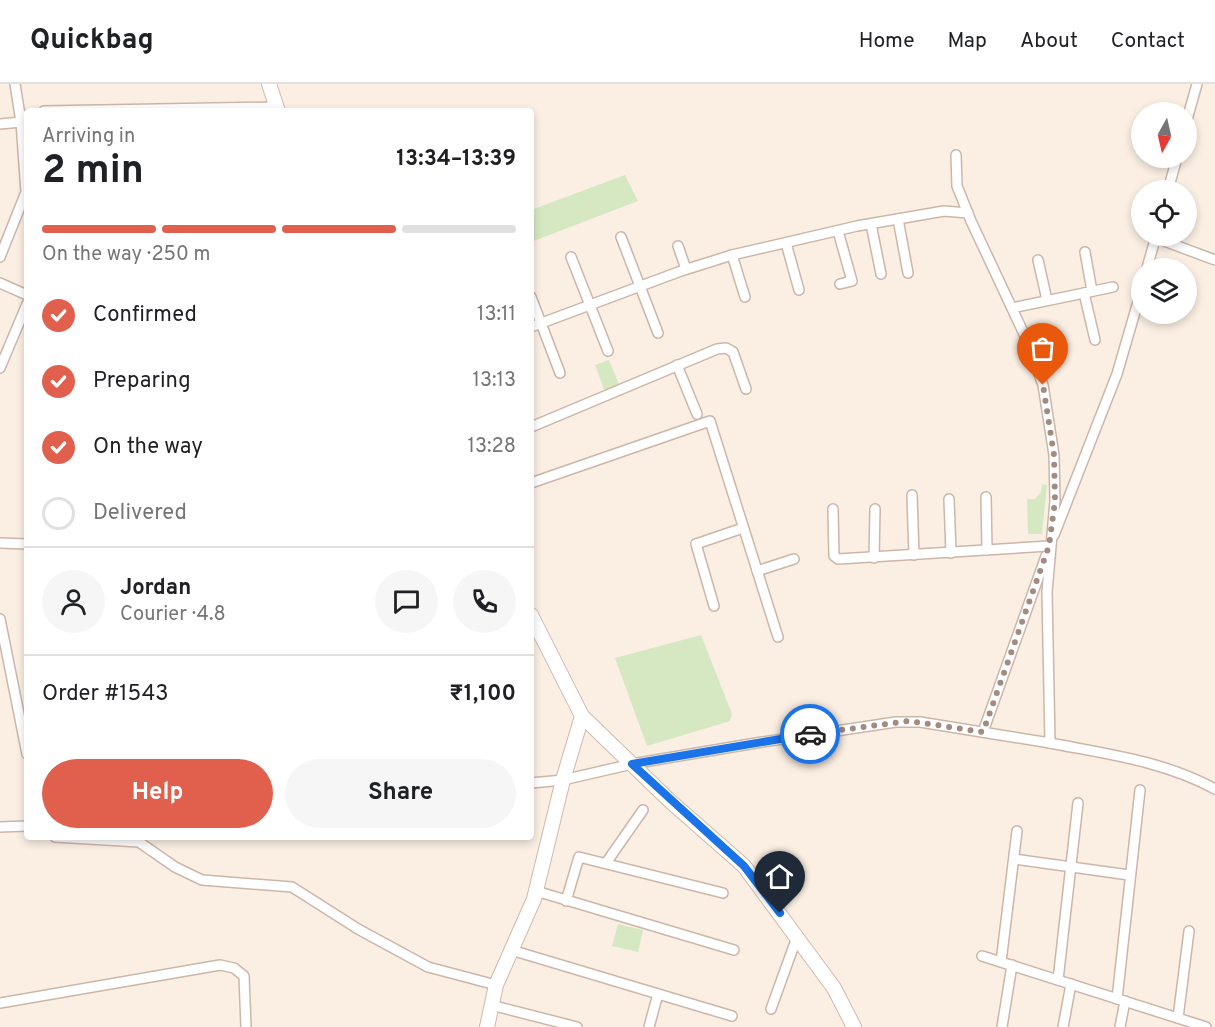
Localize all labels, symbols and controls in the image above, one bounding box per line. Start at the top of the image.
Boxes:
text: Quickbag [30,23,154,59]
text: Home [859,28,915,55]
text: Map [948,28,987,55]
text: About [1020,28,1078,55]
text: Contact [1111,28,1185,55]
north arrow [1131,102,1197,168]
map controls [1131,102,1197,324]
text: Arriving in [42,124,135,150]
text: 13:34–13:39 [396,146,516,173]
text: 2 min [42,148,144,197]
button: locate [1131,180,1197,246]
text: On the way · 250 m [42,242,210,268]
button: layers [1131,258,1197,324]
icon: check [42,299,75,332]
text: Confirmed [93,302,197,329]
text: 13:11 [477,302,516,328]
pin [1017,323,1068,385]
icon: bag [1026,332,1059,365]
icon: check [42,365,75,398]
text: Preparing [93,368,191,395]
text: 13:13 [473,368,516,394]
icon: check [42,431,75,464]
text: On the way [93,434,203,461]
text: 13:28 [468,434,516,460]
text: Delivered [93,500,187,527]
button: person [42,570,105,633]
button: chat [375,570,438,633]
button: phone [453,570,516,633]
text: Jordan [120,575,191,602]
text: Courier · 4.8 [120,602,226,628]
text: Order #1543 [42,681,169,708]
text: ₹1,100 [449,681,516,708]
courier [780,704,840,764]
icon: car [794,718,827,751]
button: Help [42,759,273,828]
button: Share [285,759,516,828]
pin [754,851,805,913]
icon: home [763,860,796,893]

